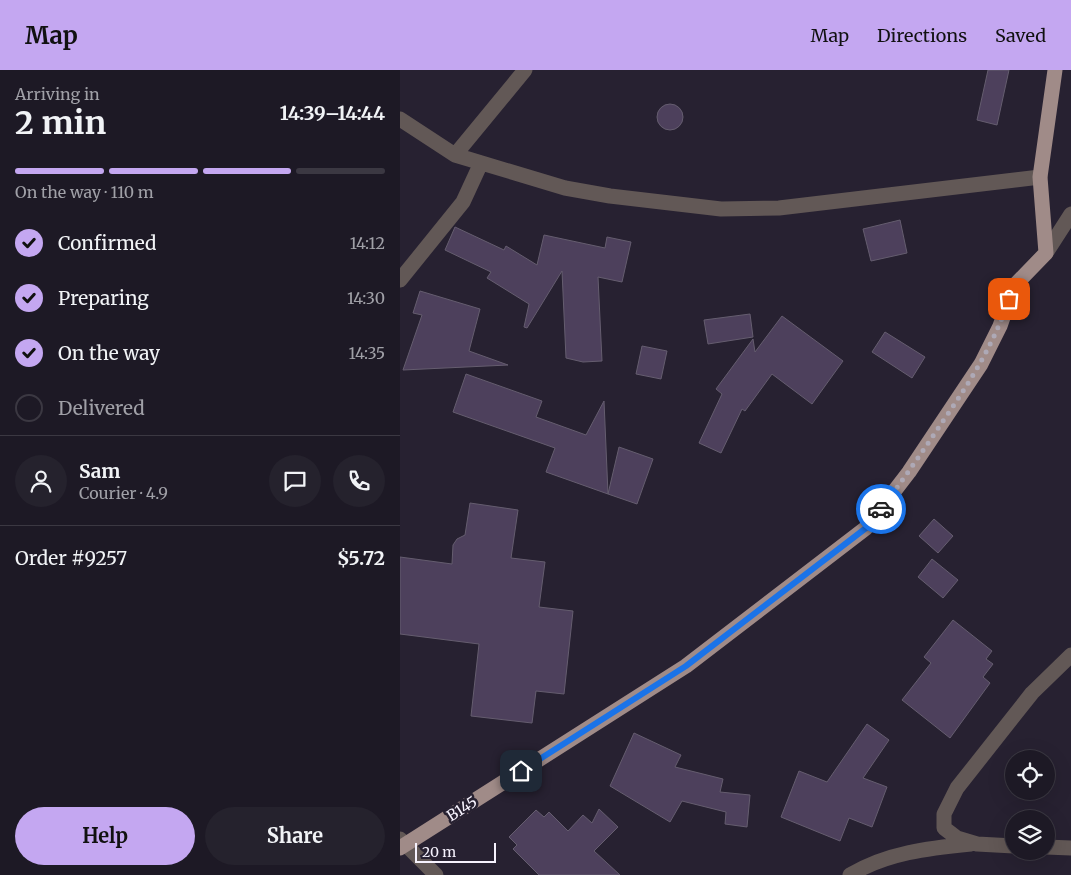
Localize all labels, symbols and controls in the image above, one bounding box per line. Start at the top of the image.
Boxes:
text: Map [25,20,78,51]
text: Map [811,24,849,47]
text: Directions [877,24,967,47]
text: Saved [995,24,1046,47]
text: Arriving in [15,84,100,104]
text: 14:39–14:44 [280,101,385,125]
text: 2 min [15,103,106,143]
text: On the way · 110 m [15,182,154,202]
icon: check [15,229,43,257]
text: Confirmed [58,231,156,255]
text: 14:12 [350,233,385,253]
pin [988,278,1030,320]
icon: check [15,284,43,312]
icon: bag [995,285,1023,313]
text: Preparing [58,286,149,310]
text: 14:30 [347,288,385,308]
icon: check [15,339,43,367]
text: On the way [58,341,160,365]
text: 14:35 [349,343,385,363]
text: Delivered [58,396,145,420]
button: person [15,455,67,507]
button: chat [269,455,321,507]
button: phone [333,455,385,507]
text: Sam [79,459,120,483]
text: Courier · 4.9 [79,483,168,503]
courier [856,484,906,534]
icon: car [867,495,895,523]
text: Order #9257 [15,546,127,570]
text: $5.72 [337,546,385,570]
pin [500,750,542,792]
map controls [1005,750,1055,860]
button: locate [1005,750,1055,800]
icon: home [507,757,535,785]
street label: B145 [443,792,481,825]
button: Help [15,807,195,865]
button: Share [205,807,385,865]
button: layers [1005,810,1055,860]
scale bar [415,840,496,863]
text: 20 m [422,843,456,861]

